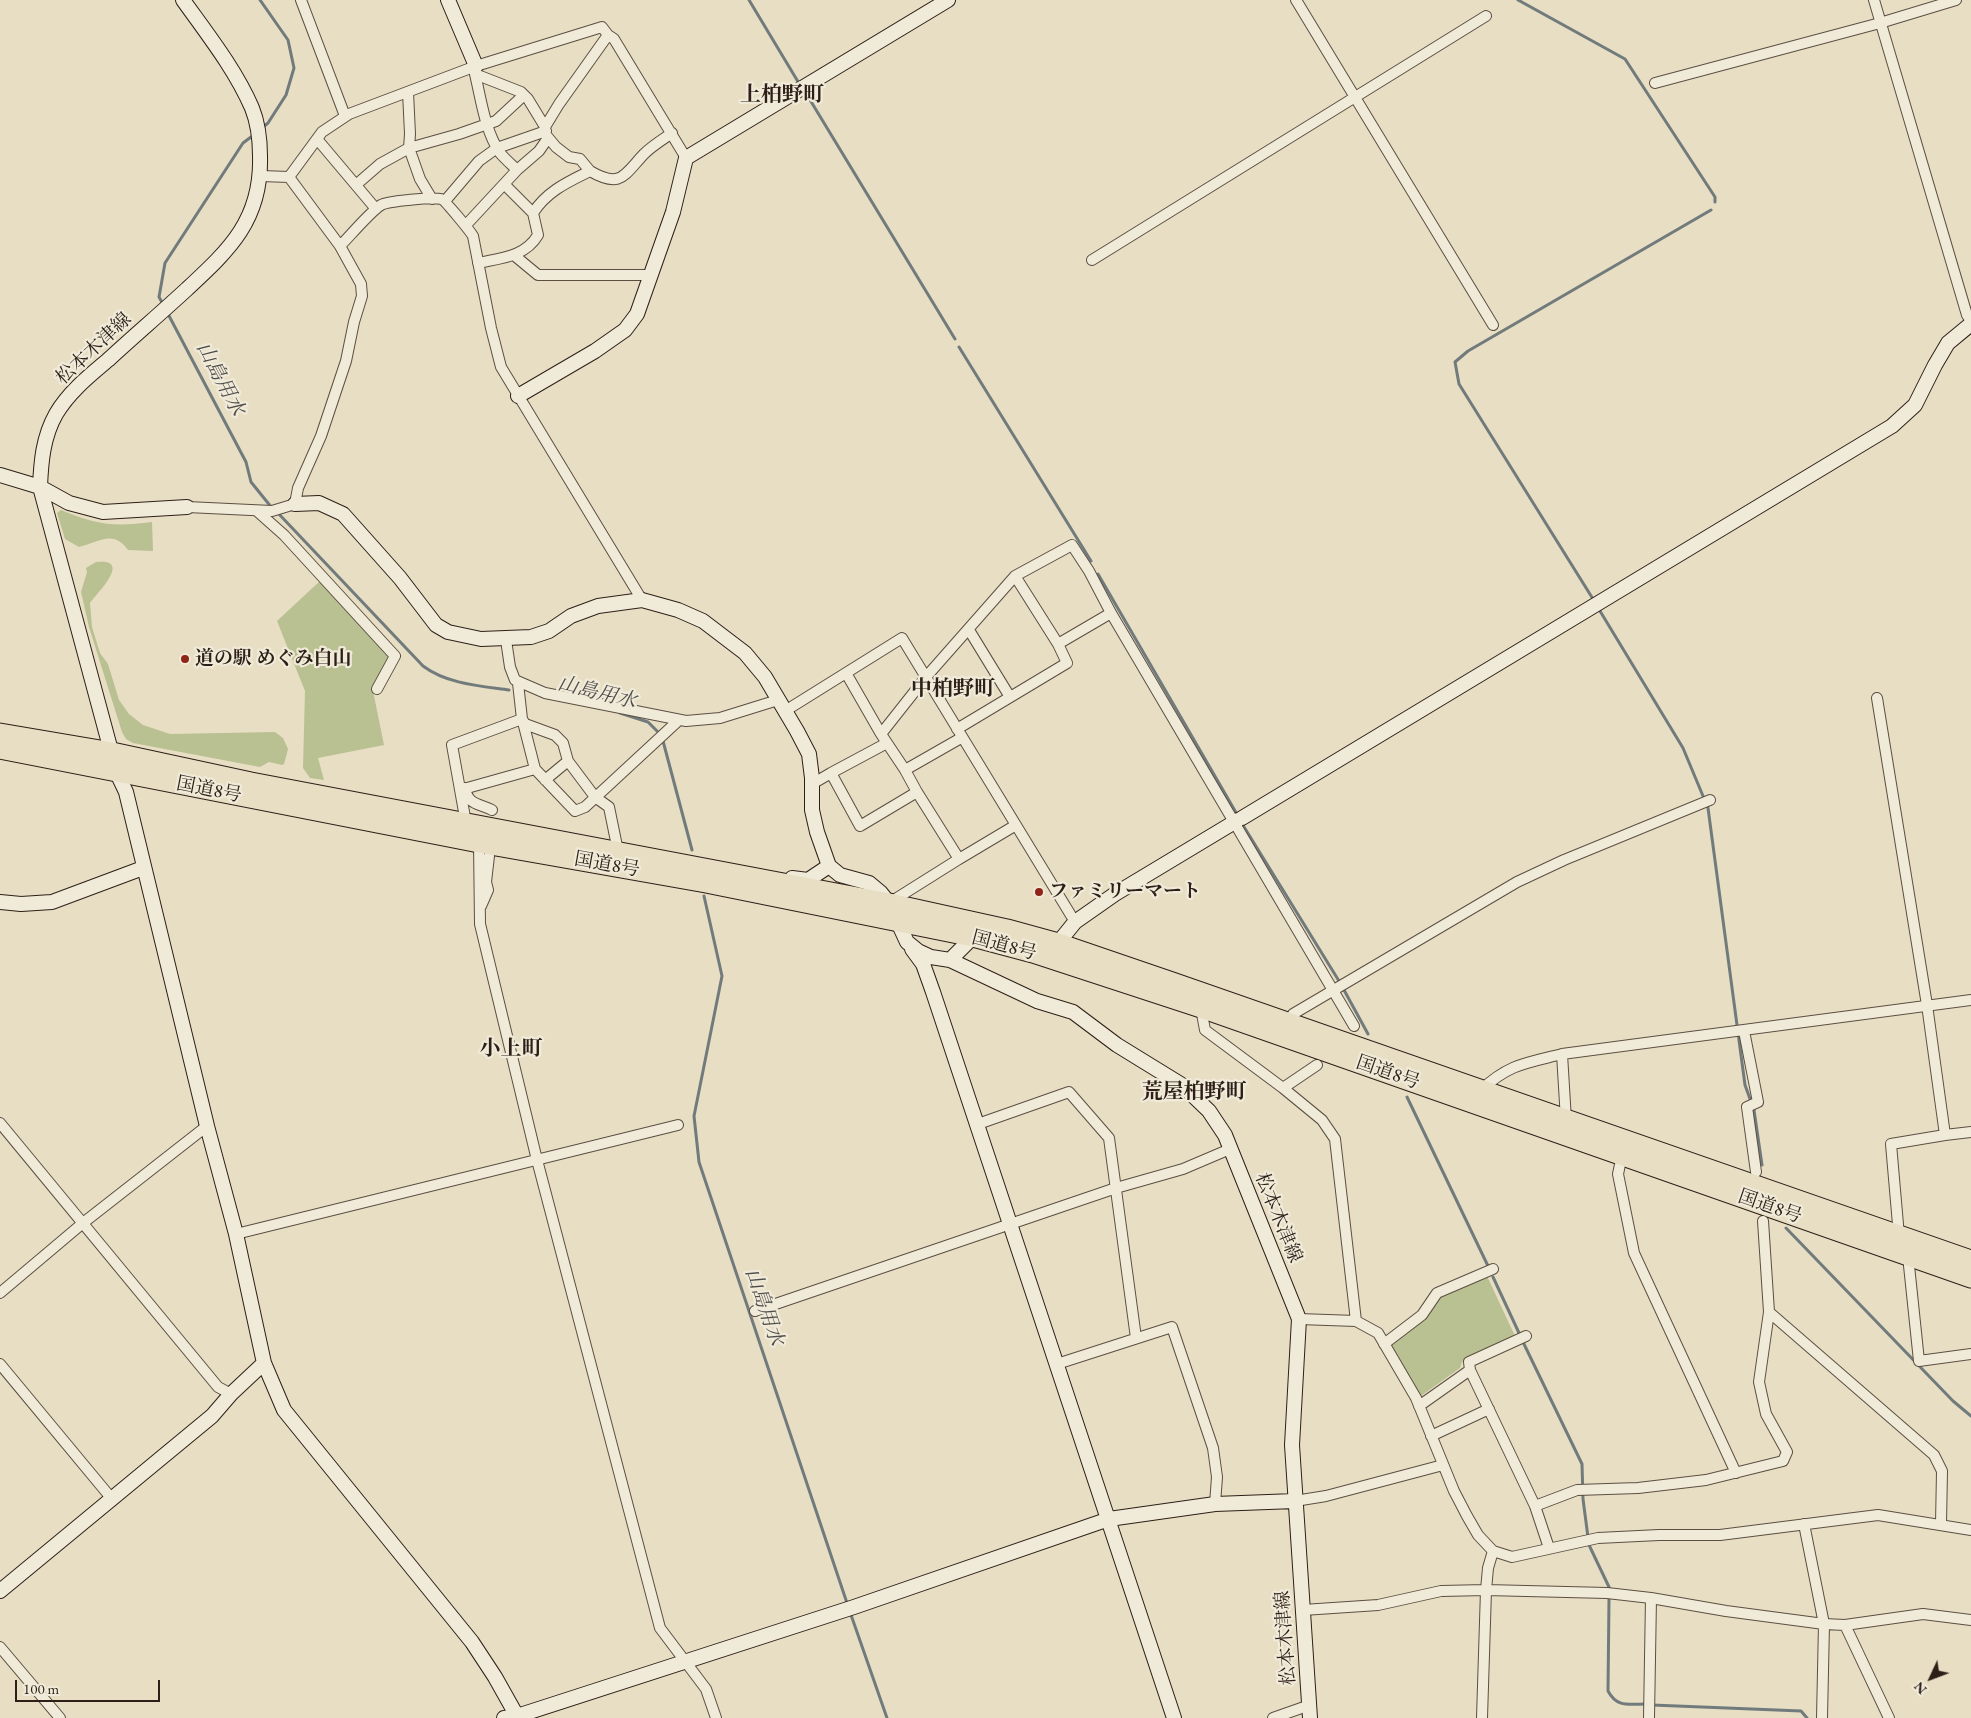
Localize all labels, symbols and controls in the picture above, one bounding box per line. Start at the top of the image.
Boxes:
district label: 上柏野町 [740,82,824,108]
street label: 松本木津線 [51,308,137,390]
water label: 山島用水 [191,338,249,420]
place label: 道の駅 めぐみ白山 [195,648,352,670]
marker: 道の駅 めぐみ白山 [179,653,191,665]
water label: 山島用水 [555,672,639,714]
district label: 中柏野町 [911,676,995,702]
street label: 国道8号 [174,773,244,807]
street label: 国道8号 [572,848,642,882]
place label: ファミリーマート [1049,881,1201,903]
marker: ファミリーマート [1033,886,1045,898]
street label: 国道8号 [969,926,1039,966]
district label: 小上町 [480,1036,542,1062]
street label: 国道8号 [1353,1051,1423,1095]
district label: 荒屋柏野町 [1142,1079,1246,1105]
street label: 松本木津線 [1250,1170,1306,1266]
street label: 国道8号 [1735,1185,1805,1229]
water label: 山島用水 [740,1265,788,1349]
street label: 松本木津線 [1271,1590,1301,1686]
north arrow [1906,1653,1956,1703]
scale bar [18,1670,162,1702]
text: N [1910,1678,1930,1699]
text: 100 m [23,1679,59,1698]

